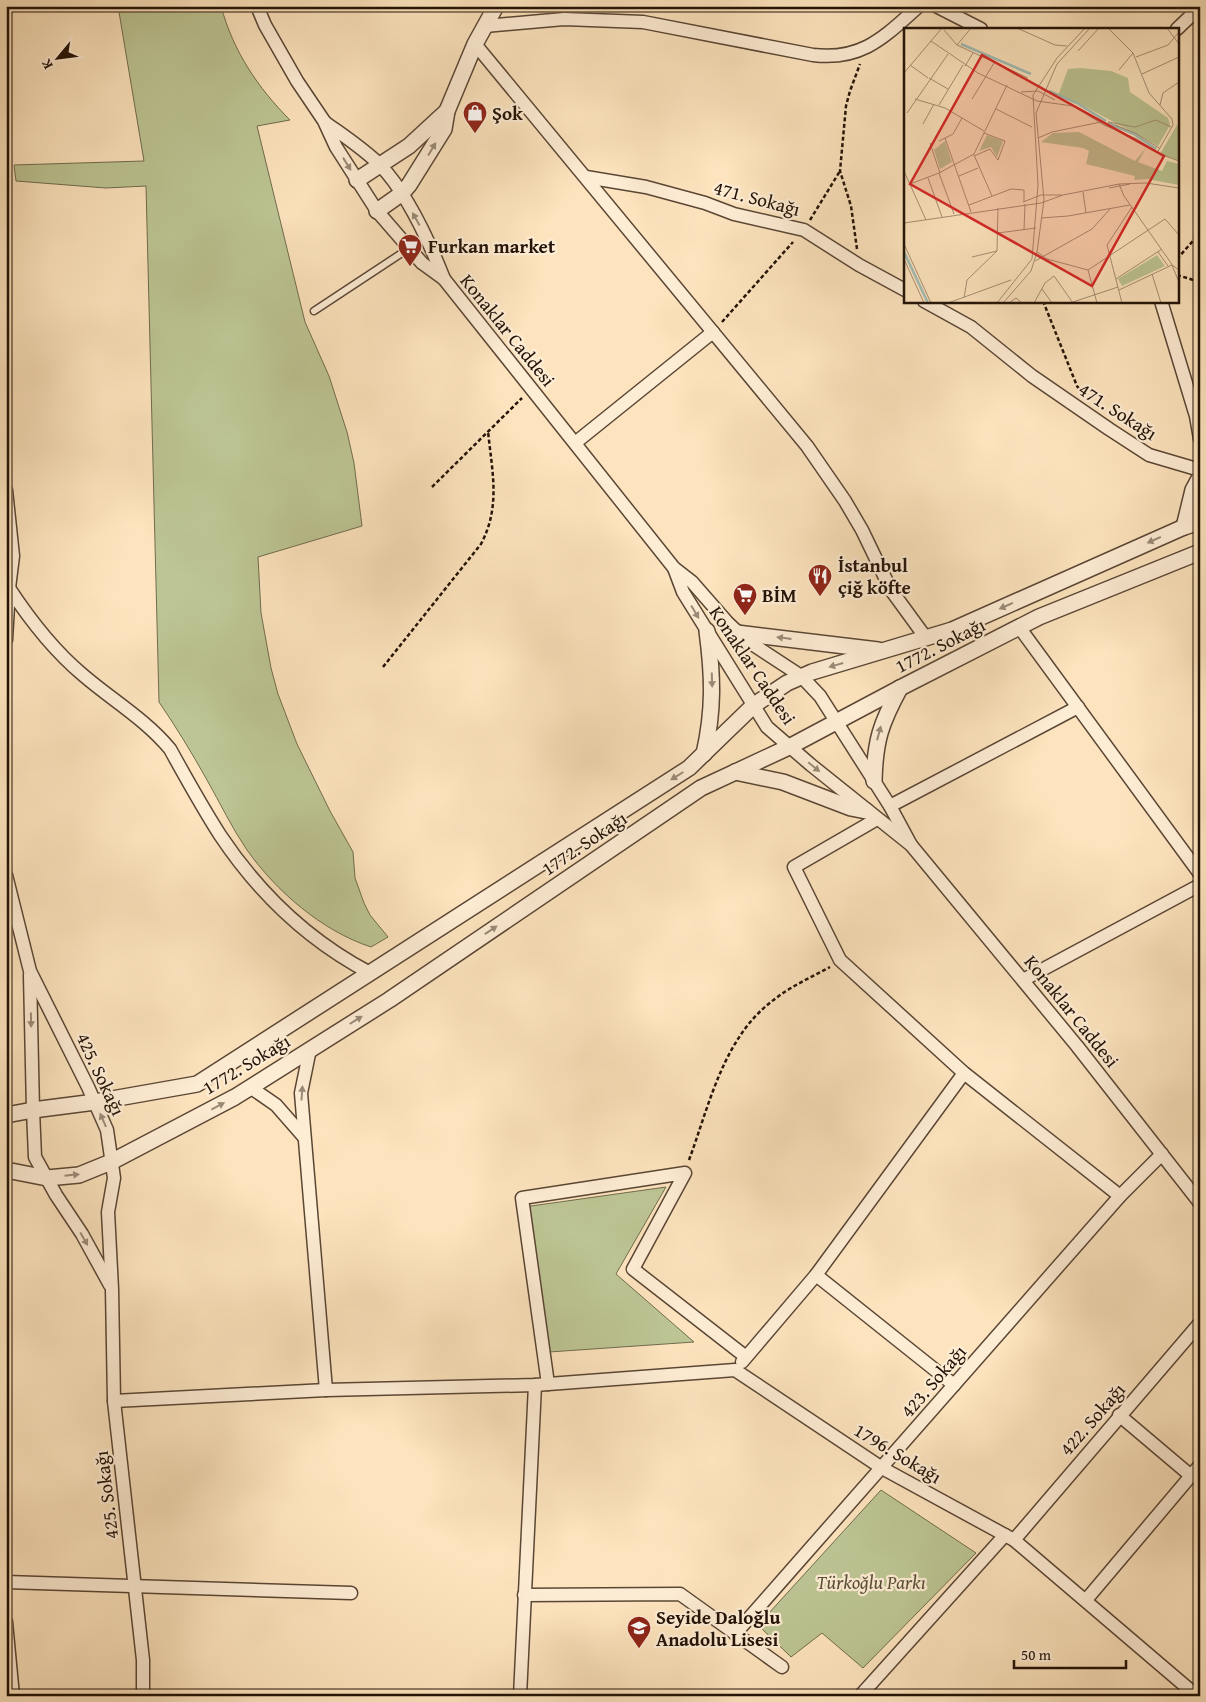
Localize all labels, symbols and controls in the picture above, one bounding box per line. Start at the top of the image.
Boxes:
inset map [904,28,1178,302]
north arrow [32,32,82,82]
text: K [36,55,58,73]
place label: Şok [492,99,523,127]
shop icon: Şok [462,100,488,134]
one-way arrow [427,143,437,156]
one-way arrow [342,157,352,171]
street label: 471. Sokağı [711,173,803,223]
one-way arrow [411,212,420,225]
place label: Furkan market [428,232,556,260]
supermarket icon: Furkan market [397,233,423,267]
street label: Konaklar Caddesi [454,268,562,392]
street label: 471. Sokağı [1073,375,1163,447]
one-way arrow [1147,537,1161,545]
place label: İstanbul çiğ köfte [838,551,911,601]
restaurant icon: İstanbul çiğ köfte [807,563,833,597]
place label: BİM [762,581,796,609]
supermarket icon: BİM [732,582,758,616]
street label: Konaklar Caddesi [703,600,803,730]
one-way arrow [999,602,1013,610]
one-way arrow [691,605,700,618]
street label: 1772. Sokağı [890,610,990,680]
one-way arrow [776,634,792,642]
one-way arrow [829,662,844,670]
one-way arrow [708,672,716,688]
one-way arrow [876,725,884,740]
one-way arrow [807,762,820,773]
one-way arrow [670,772,683,781]
street label: 1772. Sokağı [536,804,632,882]
one-way arrow [484,925,498,935]
street label: Konaklar Caddesi [1018,949,1126,1073]
one-way arrow [27,1012,35,1028]
one-way arrow [349,1016,363,1025]
street label: 1772. Sokağı [197,1027,295,1101]
street label: 425. Sokağı [70,1028,132,1120]
one-way arrow [299,1084,307,1100]
one-way arrow [211,1102,225,1110]
one-way arrow [98,1113,106,1127]
one-way arrow [64,1171,80,1179]
one-way arrow [80,1232,89,1245]
street label: 423. Sokağı [893,1338,973,1424]
street label: 422. Sokağı [1052,1376,1132,1462]
street label: 1796. Sokağı [849,1416,947,1490]
street label: 425. Sokağı [87,1449,125,1541]
park label: Türkoğlu Parkı [816,1568,926,1596]
place label: Seyide Daloğlu Anadolu Lisesi [656,1603,780,1653]
school or university icon: Seyide Daloğlu Anadolu Lisesi [626,1615,652,1649]
scale bar [1014,1637,1126,1669]
text: 50 m [1021,1644,1052,1665]

